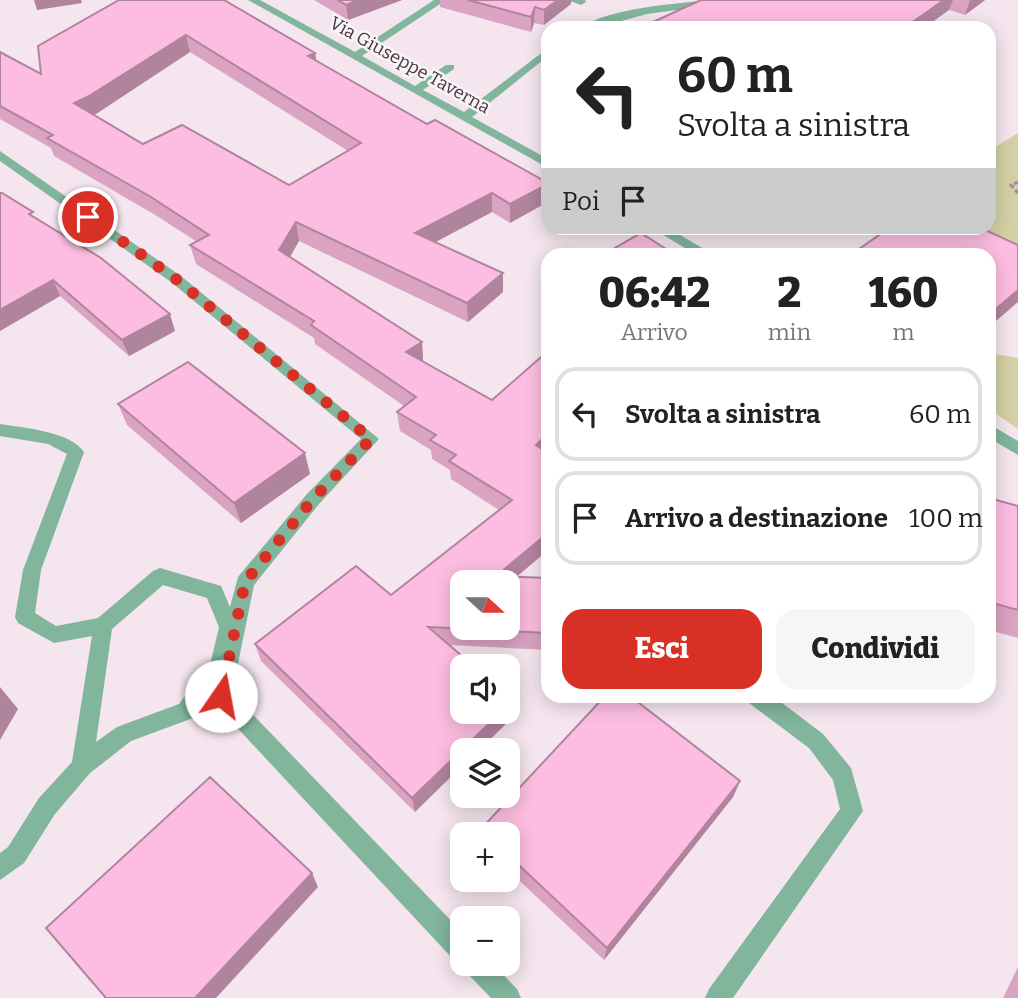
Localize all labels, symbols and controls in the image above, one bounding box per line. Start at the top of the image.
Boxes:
street label: Via Giuseppe Taverna [326,12,494,118]
text: 60 m [677,46,793,105]
icon: left [562,49,653,140]
text: Svolta a sinistra [677,106,910,144]
icon: arrive [614,182,652,220]
text: Poi [562,186,600,217]
pin [58,187,118,247]
icon: arrive [69,198,107,236]
text: 06:42 [598,268,710,318]
text: 2 [777,268,801,318]
text: 160 [868,268,939,318]
text: Arrivo [621,318,688,346]
text: min [768,318,811,346]
text: m [893,318,914,346]
icon: left [566,395,604,433]
text: Svolta a sinistra [625,399,821,430]
text: 60 m [909,399,971,430]
icon: arrive [566,499,604,537]
text: Arrivo a destinazione [625,503,888,534]
text: 100 m [909,503,983,534]
north arrow [450,570,520,640]
map controls [450,570,520,976]
button: Esci [562,609,762,689]
button: Condividi [776,609,975,689]
button: sound [450,654,520,724]
position arrow [184,659,258,733]
button: layers [450,738,520,808]
button: + [450,822,520,892]
button: − [450,906,520,976]

